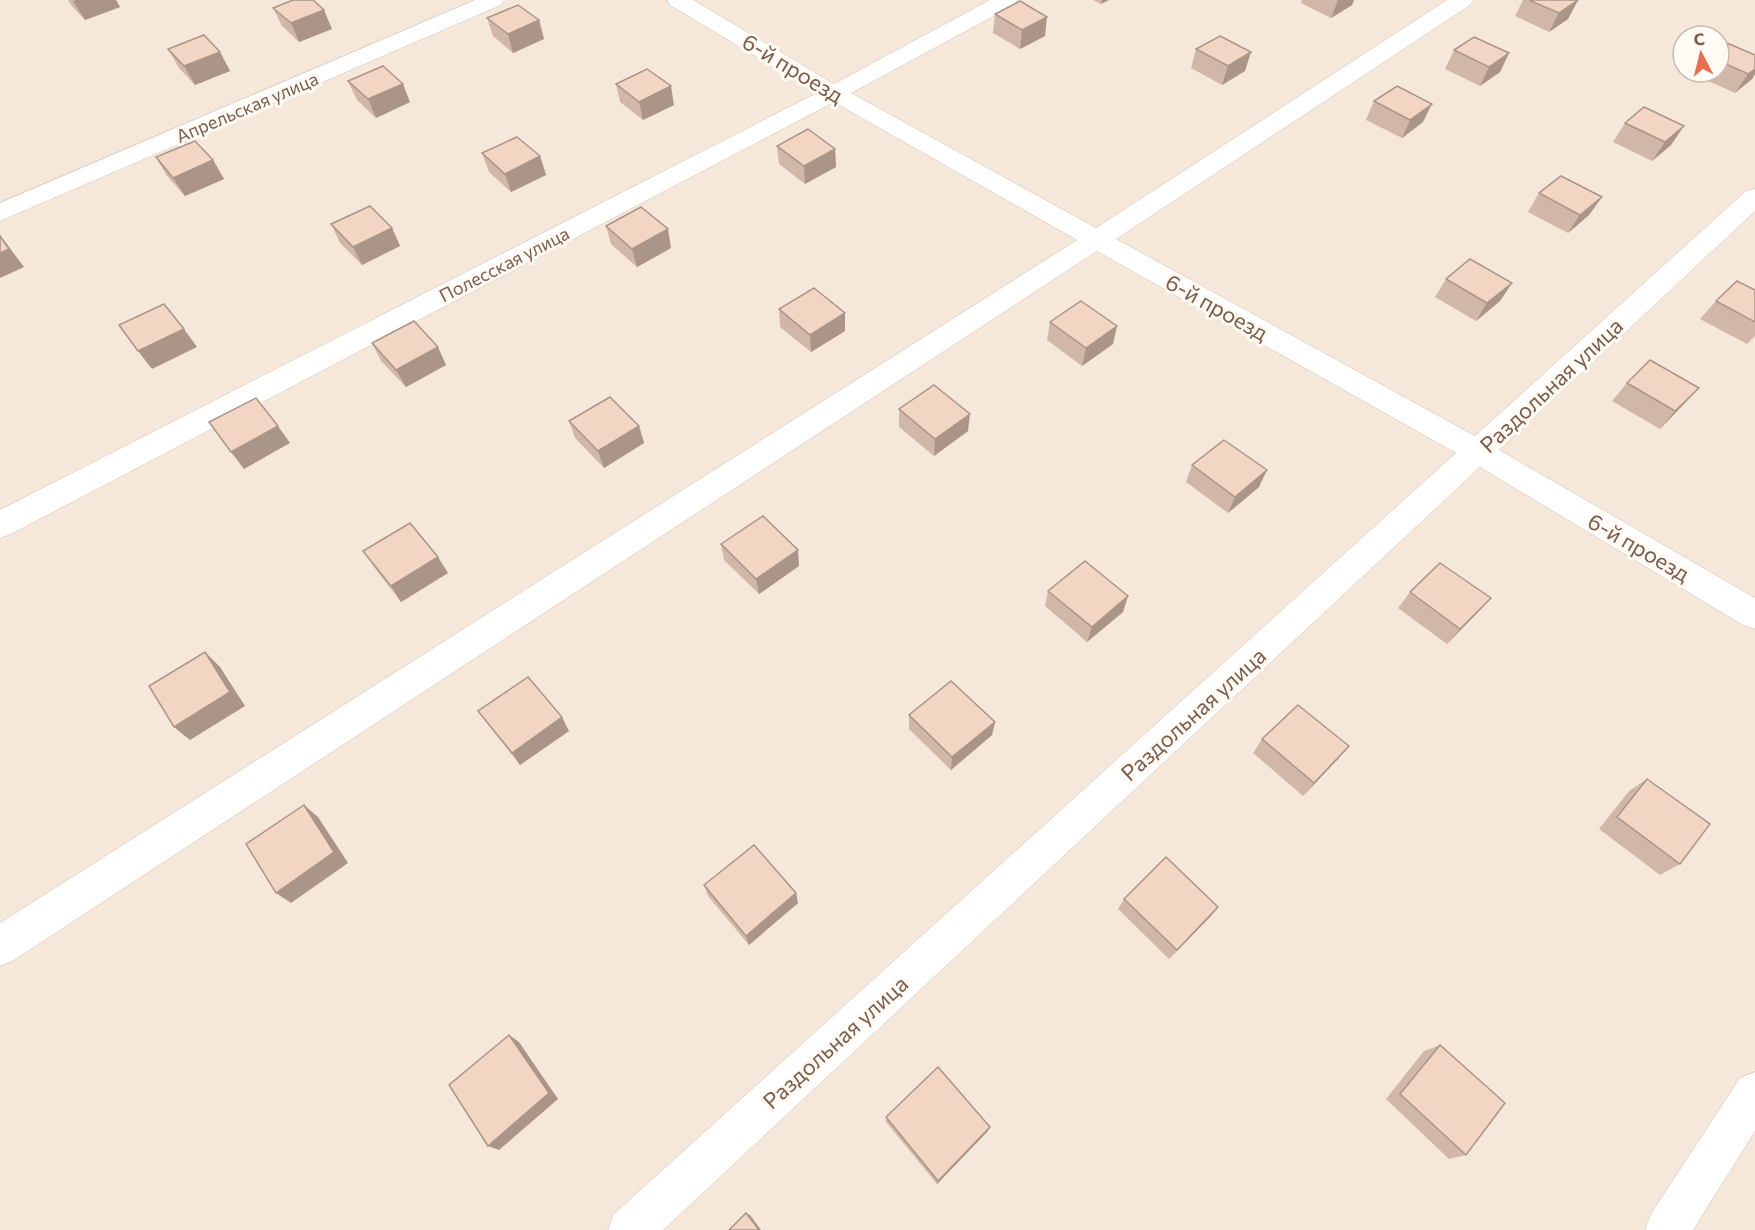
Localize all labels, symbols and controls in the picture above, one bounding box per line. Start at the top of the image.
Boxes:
north arrow [1671,24,1731,84]
street label: 6-й проезд [738,27,849,109]
text: С [1693,29,1706,49]
street label: Апрельская улица [173,67,321,147]
street label: Полесская улица [435,222,573,306]
street label: 6-й проезд [1161,268,1273,346]
street label: Раздольная улица [1474,312,1628,458]
street label: 6-й проезд [1583,507,1695,587]
street label: Раздольная улица [1115,642,1271,786]
street label: Раздольная улица [757,970,913,1114]

